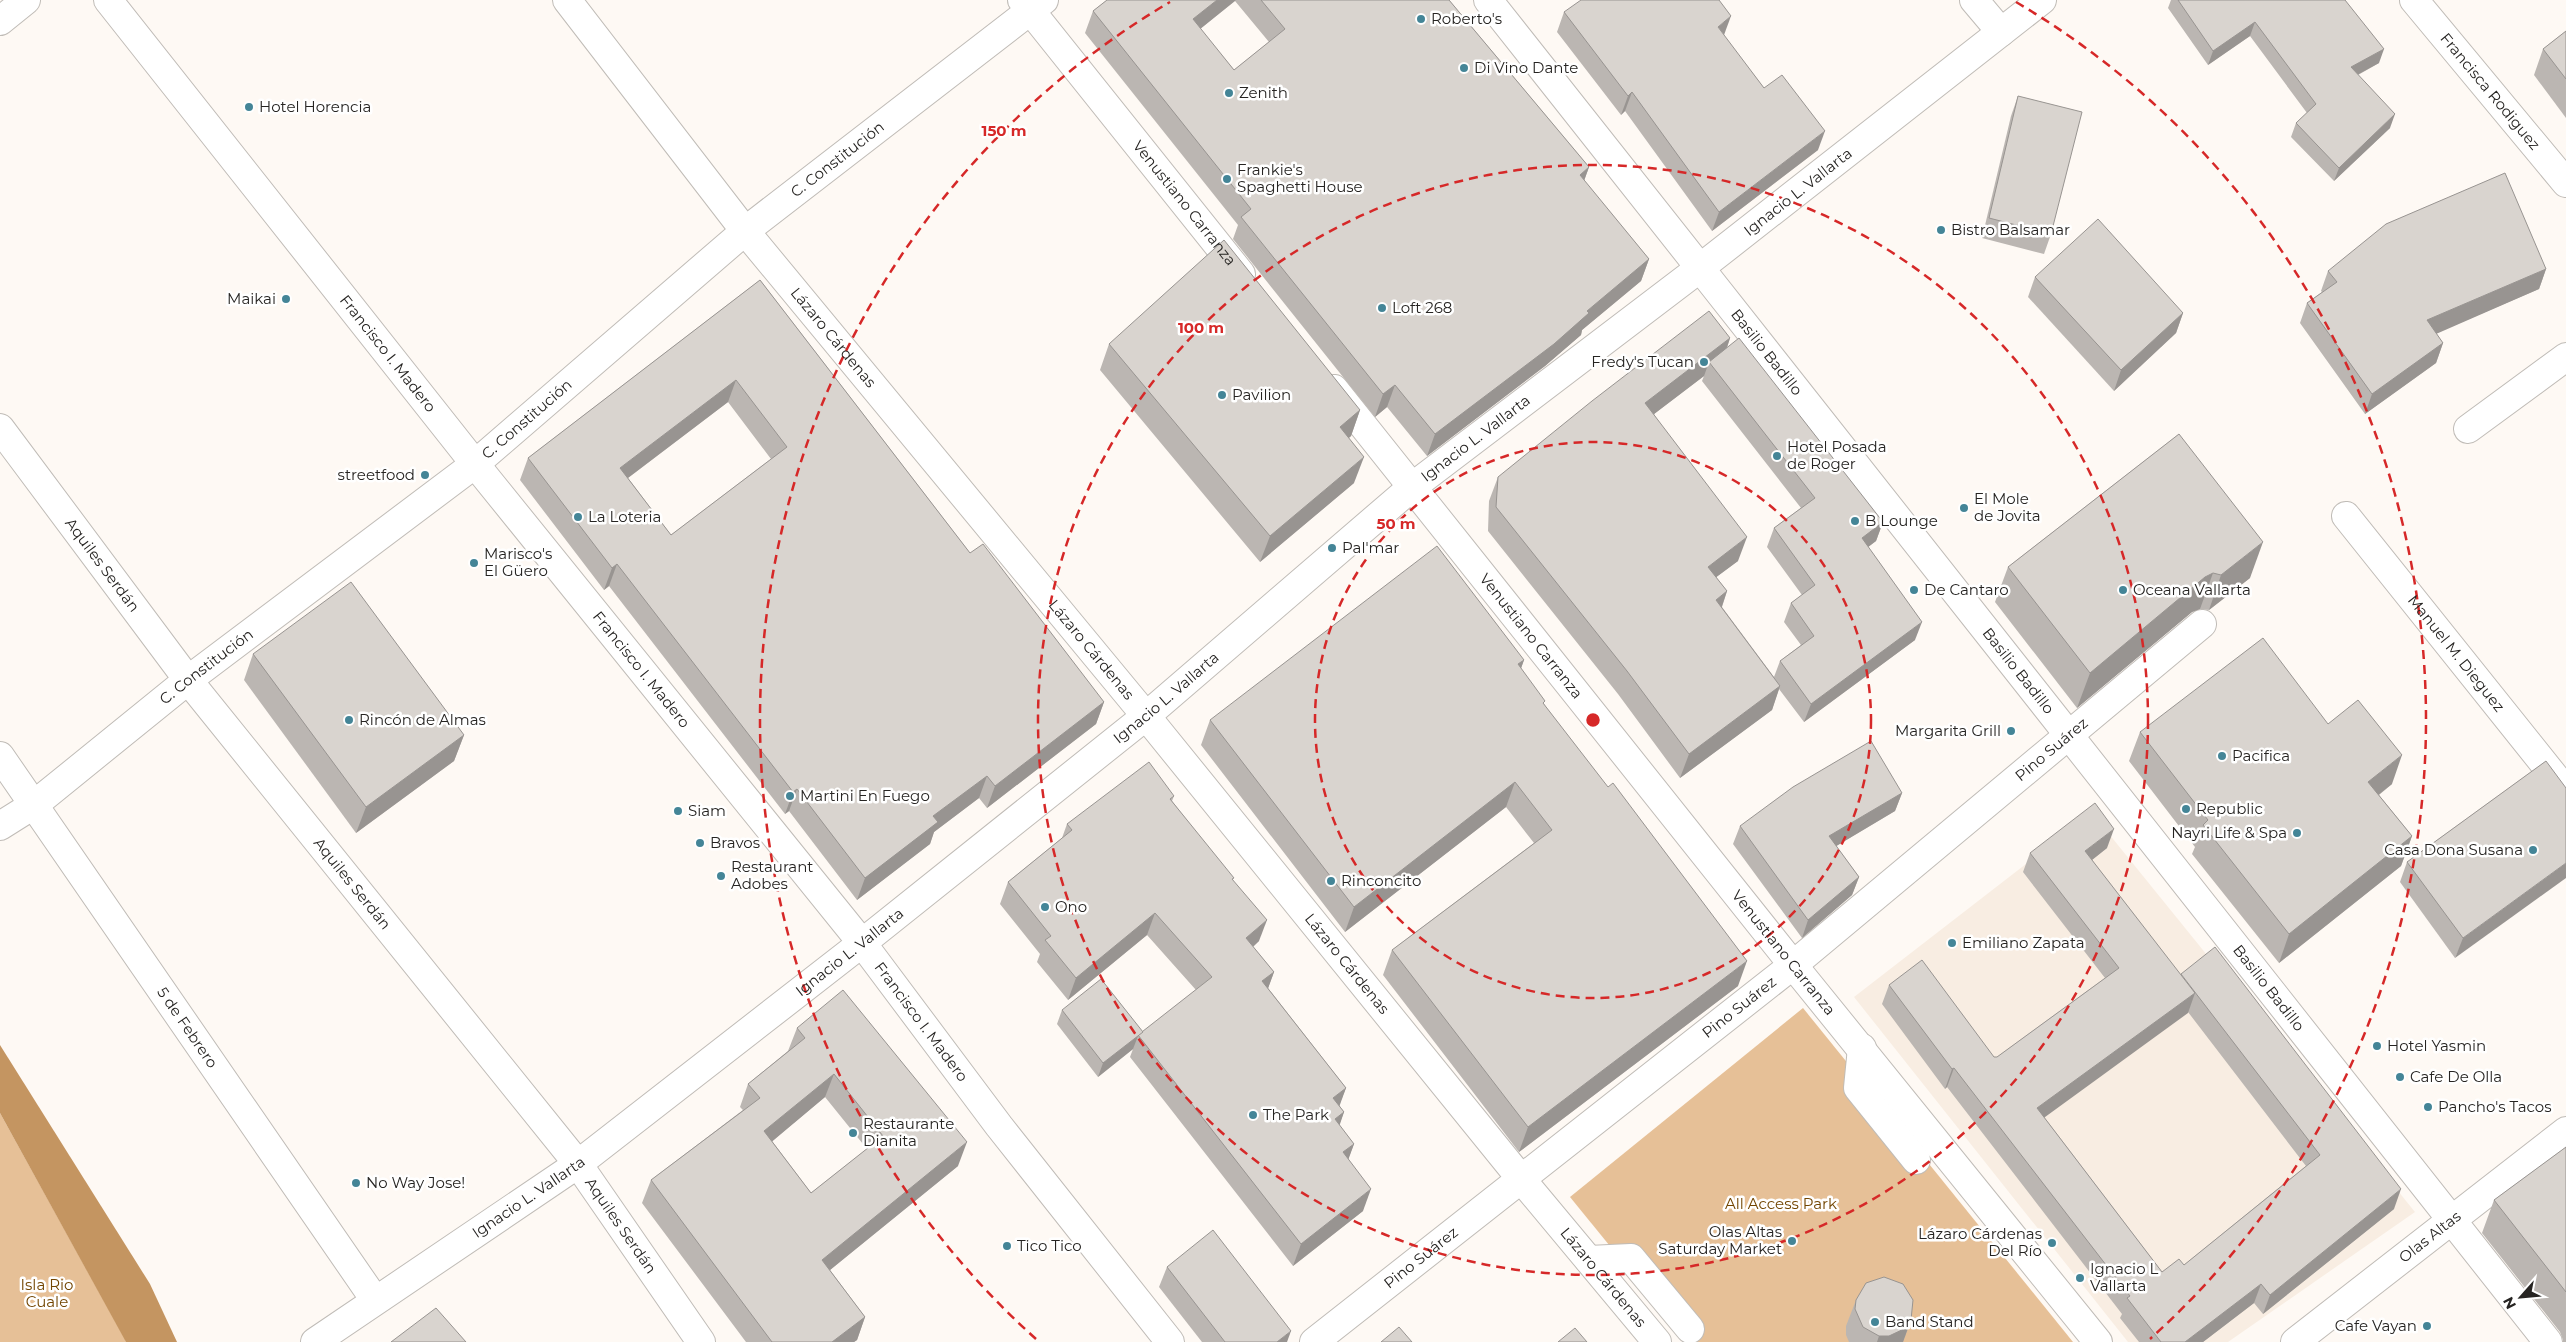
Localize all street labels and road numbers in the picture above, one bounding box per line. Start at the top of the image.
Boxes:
street label: Francisca Rodiguez [2436,29,2545,154]
street label: C. Constitución [787,117,888,201]
street label: Venustiano Carranza [1129,136,1241,269]
street label: Ignacio L. Vallarta [1740,143,1856,240]
street label: Lázaro Cárdenas [787,283,880,391]
street label: Francisco I. Madero [336,291,440,416]
street label: Basilio Badillo [1727,305,1807,399]
street label: C. Constitución [477,375,576,463]
street label: Ignacio L. Vallarta [1417,391,1534,486]
street label: Aquiles Serdán [61,514,144,616]
street label: Venustiano Carranza [1476,569,1587,702]
street label: Manuel M. Dieguez [2404,591,2509,716]
street label: Lázaro Cárdenas [1045,596,1139,703]
street label: Francisco I. Madero [589,607,694,732]
street label: C. Constitución [155,624,257,708]
street label: Basilio Badillo [1979,624,2059,718]
street label: Ignacio L. Vallarta [1109,648,1222,747]
street label: Pino Suárez [2011,713,2092,785]
street label: Aquiles Serdán [310,834,395,933]
street label: Venustiano Carranza [1728,886,1840,1019]
street label: Ignacio L. Vallarta [791,904,907,1000]
street label: Lázaro Cárdenas [1301,909,1394,1018]
street label: Basilio Badillo [2229,941,2309,1035]
street label: Francisco I. Madero [871,958,972,1085]
street label: Pino Suárez [1698,972,1780,1042]
street label: 5 de Febrero [153,983,222,1072]
street label: Ignacio L. Vallarta [468,1152,589,1242]
street label: Aquiles Serdán [581,1174,661,1277]
street label: Olas Altas [2395,1207,2464,1267]
street label: Pino Suárez [1380,1222,1462,1292]
street label: Lázaro Cárdenas [1557,1223,1651,1331]

